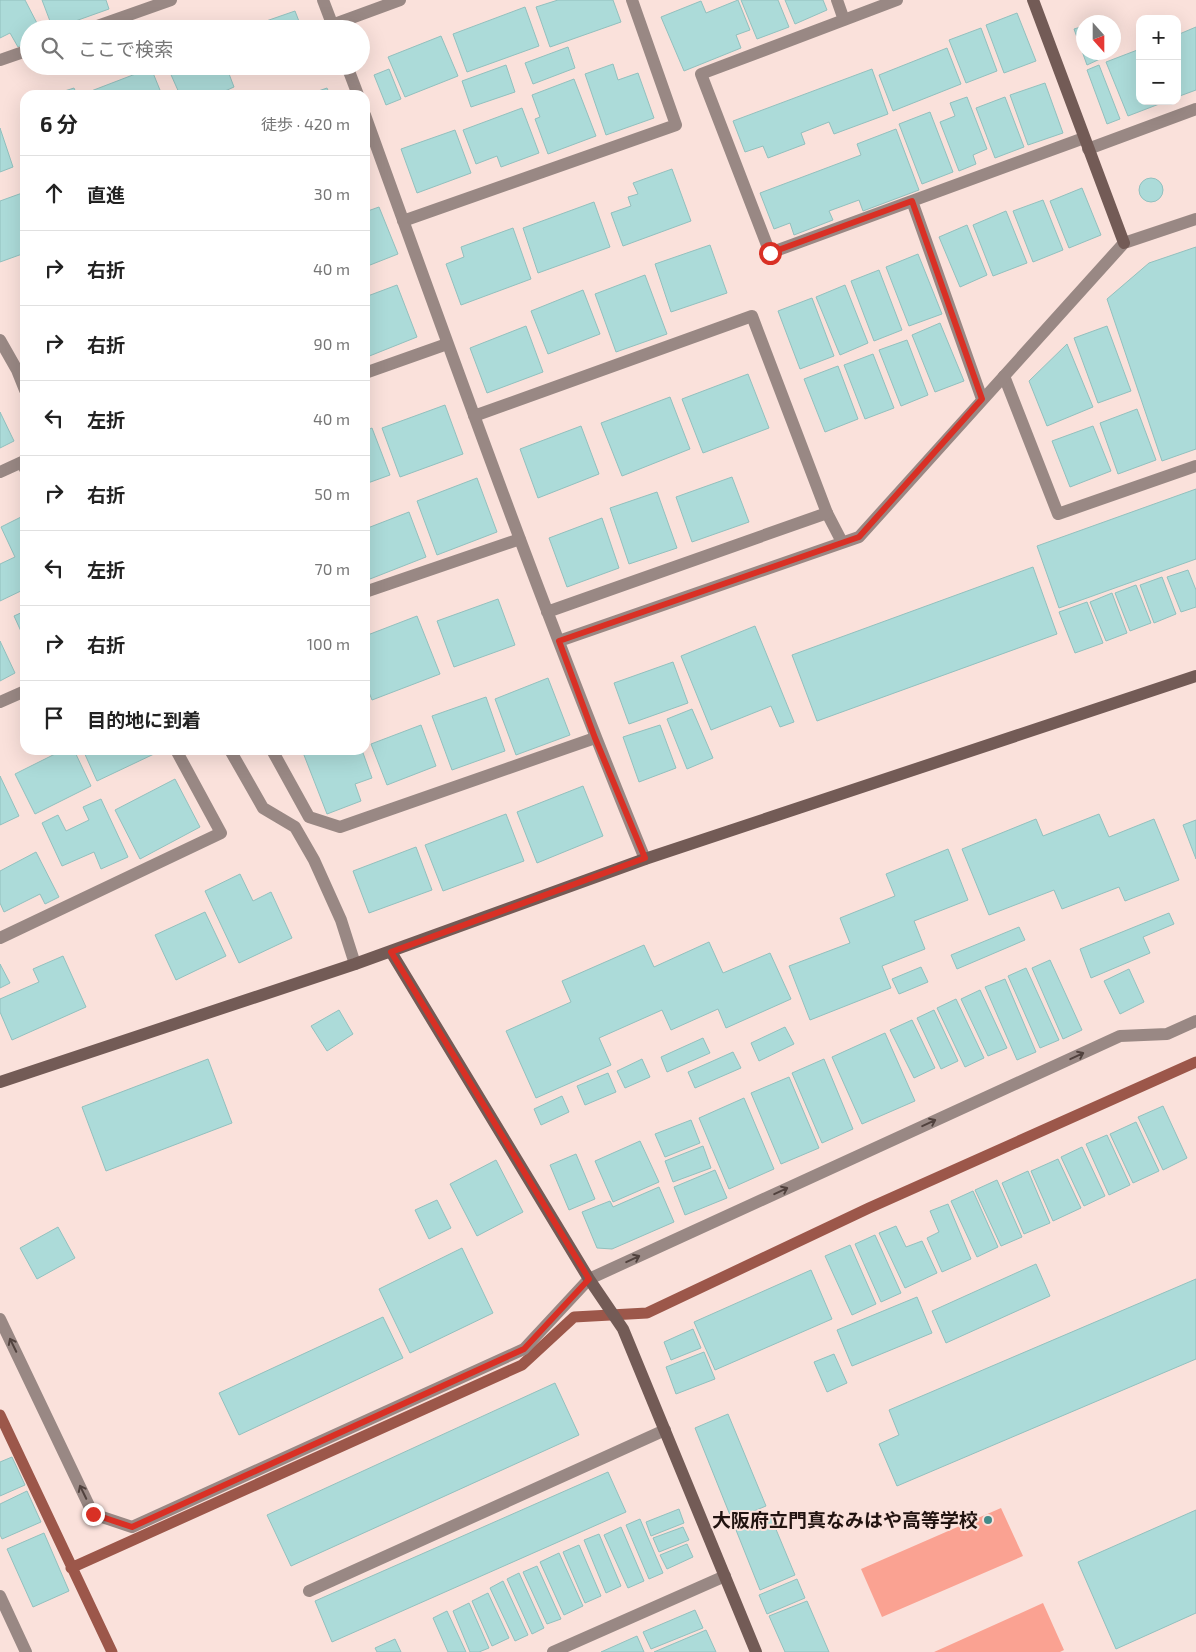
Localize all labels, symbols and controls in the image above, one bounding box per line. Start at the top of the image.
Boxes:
north arrow [1076,15,1121,60]
map controls [1136,15,1181,105]
button: + [1136,15,1181,60]
search box [20,20,370,75]
icon: search [38,34,66,62]
text: ここで検索 [78,37,173,60]
button: − [1136,60,1181,105]
text: 6 分 [40,111,78,136]
text: 徒歩 · 420 m [261,114,350,133]
icon: ahead [40,179,68,207]
text: 直進 [87,183,125,206]
text: 30 m [314,184,350,203]
route start [759,242,782,265]
icon: right [40,254,68,282]
text: 右折 [87,258,125,281]
text: 40 m [313,259,350,278]
icon: right [40,329,68,357]
text: 右折 [87,333,125,356]
text: 90 m [314,334,350,353]
icon: left [40,404,68,432]
text: 左折 [87,408,125,431]
text: 40 m [313,409,350,428]
icon: right [40,479,68,507]
text: 右折 [87,483,125,506]
text: 50 m [314,484,350,503]
icon: left [40,554,68,582]
text: 左折 [87,558,125,581]
text: 70 m [315,559,350,578]
icon: right [40,629,68,657]
text: 右折 [87,633,125,656]
text: 100 m [307,634,350,653]
icon: arrive [40,704,68,732]
text: 目的地に到着 [87,708,201,731]
one-way arrow [1069,1050,1084,1060]
one-way arrow [921,1118,936,1128]
one-way arrow [773,1186,788,1195]
one-way arrow [625,1253,640,1263]
one-way arrow [7,1338,17,1353]
one-way arrow [77,1485,87,1500]
route end [82,1503,105,1526]
place label: 大阪府立門真なみはや高等学校 [712,1508,978,1531]
marker: 大阪府立門真なみはや高等学校 [982,1514,994,1526]

